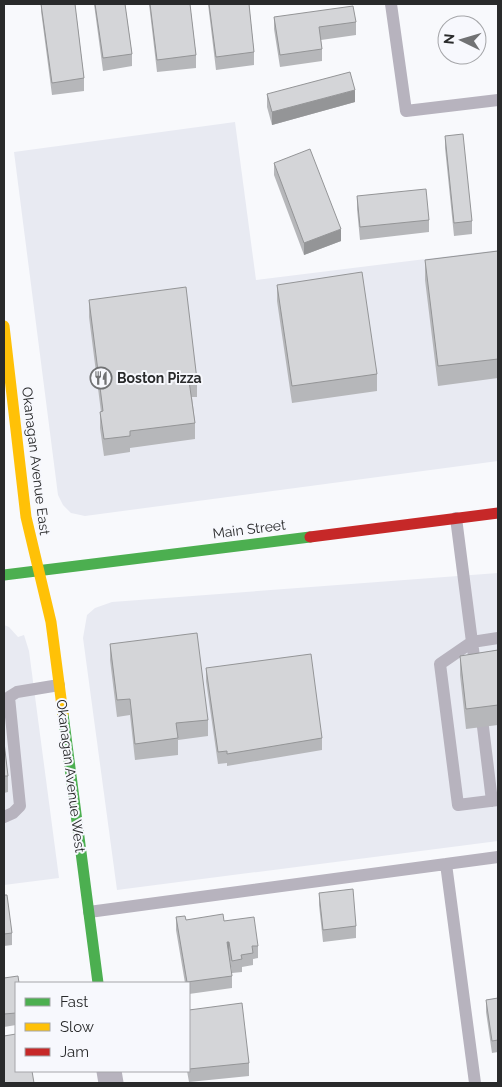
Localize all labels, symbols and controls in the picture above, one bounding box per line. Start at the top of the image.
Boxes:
north arrow [437,15,487,65]
text: N [441,33,457,45]
restaurant icon: Boston Pizza [89,366,113,390]
place label: Boston Pizza [117,370,202,386]
street label: Okanagan Avenue East [19,386,53,536]
street label: Main Street [212,517,287,541]
street label: Okanagan Avenue West [54,698,88,854]
legend [15,982,190,1072]
text: Fast [60,993,88,1011]
text: Slow [60,1018,94,1036]
text: Jam [60,1043,89,1061]

